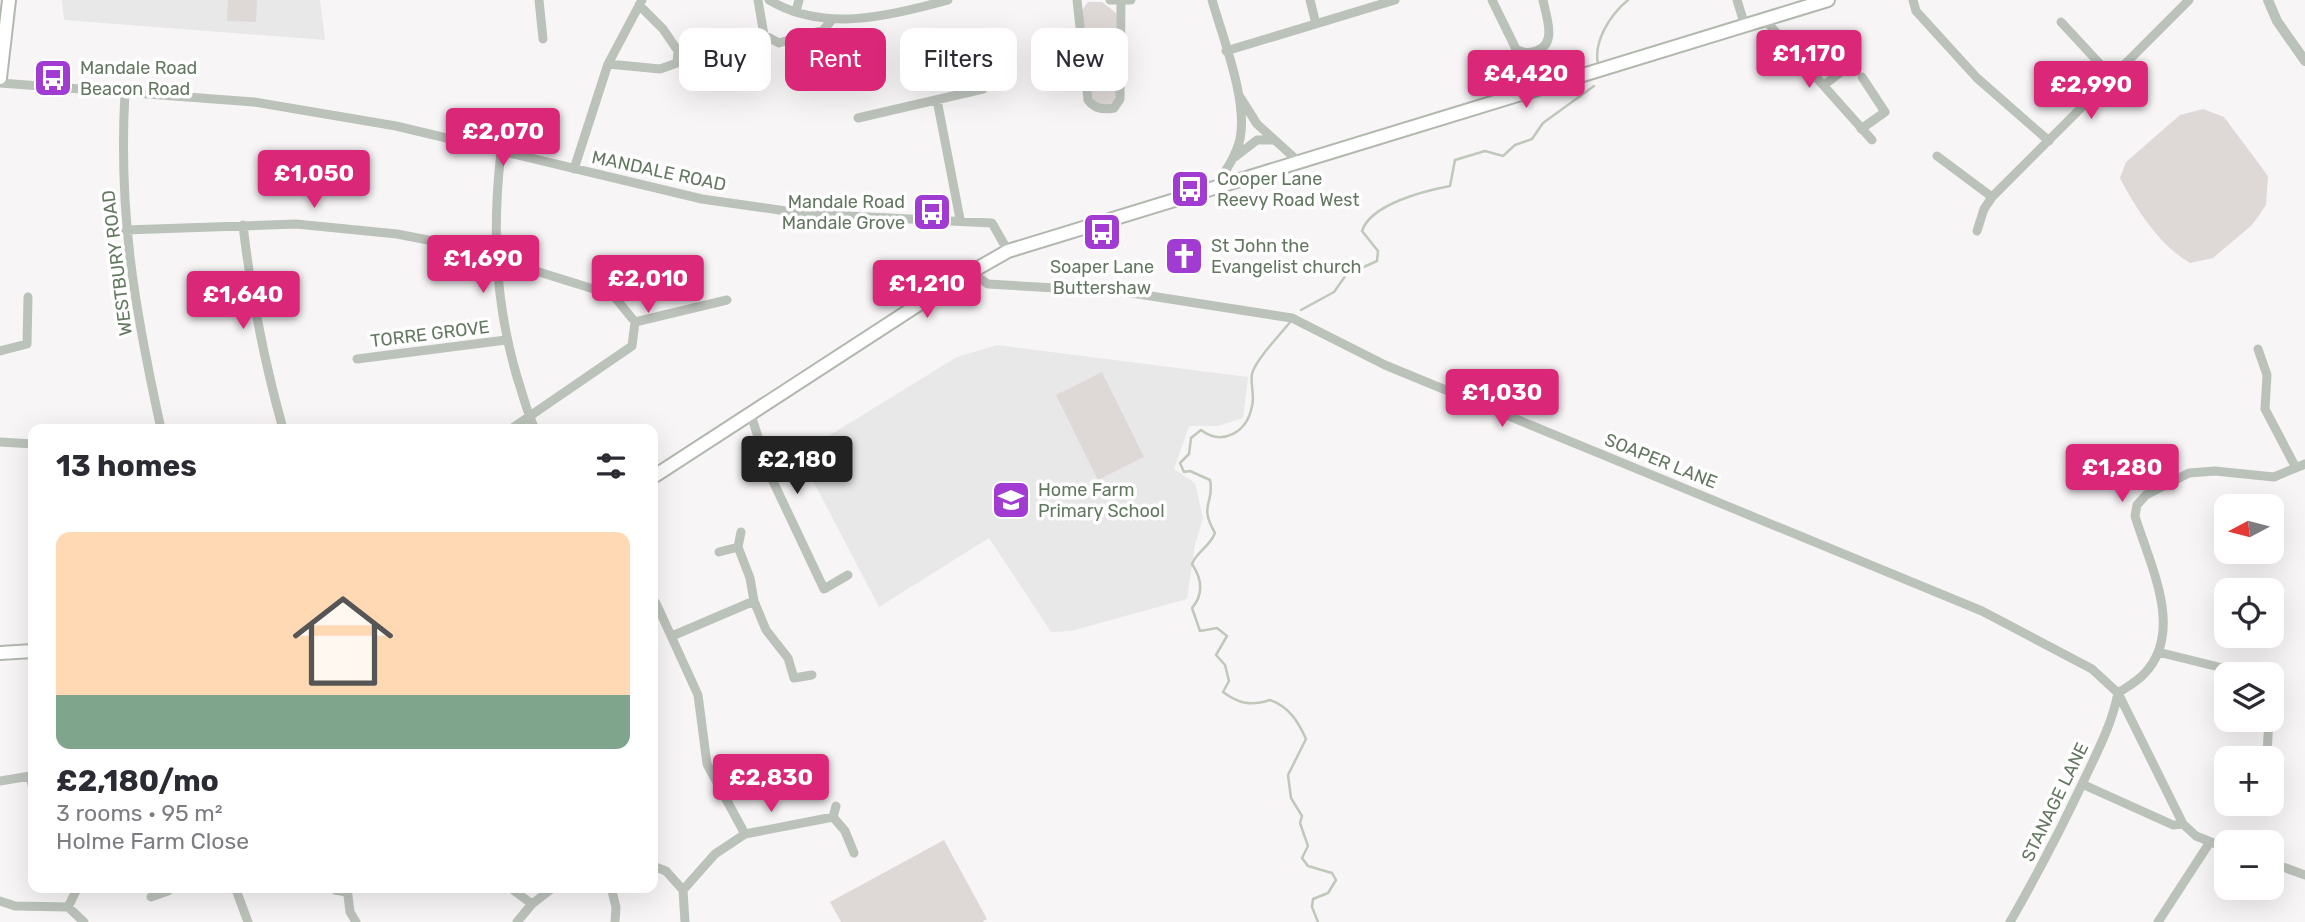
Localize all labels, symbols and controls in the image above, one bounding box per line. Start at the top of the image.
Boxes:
chip: Buy [679,28,771,91]
chip: Rent [785,28,886,91]
chip: Filters [900,28,1017,91]
chip: New [1031,28,1128,91]
pin: £1,170 [1752,31,1866,90]
text: £1,170 [1772,39,1846,67]
pin: £4,420 [1469,50,1583,110]
bus stop icon: Mandale Road Beacon Road [32,57,74,99]
place label: Mandale Road Beacon Road [80,57,197,100]
text: £4,420 [1484,59,1568,87]
pin: £2,990 [2034,61,2148,121]
text: £2,990 [2050,70,2132,98]
pin: £2,070 [446,108,560,168]
text: £2,070 [462,117,544,145]
street label: MANDALE ROAD [590,146,728,196]
pin: £1,050 [257,150,371,210]
text: £1,050 [274,159,354,187]
bus stop icon: Cooper Lane Reevy Road West [1169,168,1211,210]
place label: Cooper Lane Reevy Road West [1217,168,1359,211]
street label: WESTBURY ROAD [97,189,137,337]
place label: Mandale Road Mandale Grove [782,191,905,234]
bus stop icon: Mandale Road Mandale Grove [911,191,953,233]
bus stop icon: Soaper Lane Buttershaw [1081,211,1123,253]
church icon: St John the Evangelist church [1163,235,1205,277]
place label: St John the Evangelist church [1211,235,1362,278]
pin: £1,690 [426,236,540,295]
text: £1,690 [443,244,523,272]
pin: £2,010 [591,256,705,315]
place label: Soaper Lane Buttershaw [1050,256,1154,299]
pin: £1,210 [870,260,984,320]
text: £2,010 [608,264,688,292]
text: £1,210 [889,269,965,297]
pin: £1,640 [186,272,300,331]
text: £1,640 [203,280,283,308]
street label: TORRE GROVE [369,316,491,352]
pin: £1,030 [1445,370,1559,429]
text: £1,030 [1462,378,1542,406]
street label: SOAPER LANE [1601,428,1721,494]
pin: £2,180 [740,436,854,496]
pin: £1,280 [2065,444,2179,504]
text: £2,180 [757,445,837,473]
icon: filters [592,447,630,485]
text: 13 homes [56,448,197,484]
text: £1,280 [2082,453,2162,481]
school or university icon: Home Farm Primary School [990,479,1032,521]
place label: Home Farm Primary School [1038,479,1165,522]
north arrow [2214,494,2284,564]
map controls [2214,494,2284,900]
icon: home [280,578,406,704]
button: locate [2214,578,2284,648]
button: layers [2214,662,2284,732]
street label: STANAGE LANE [2017,739,2093,865]
button: + [2214,746,2284,816]
pin: £2,830 [714,754,828,814]
text: £2,180/mo [56,763,219,799]
text: £2,830 [729,763,813,791]
text: 3 rooms · 95 m² [56,799,223,827]
text: Holme Farm Close [56,827,249,855]
button: − [2214,830,2284,900]

